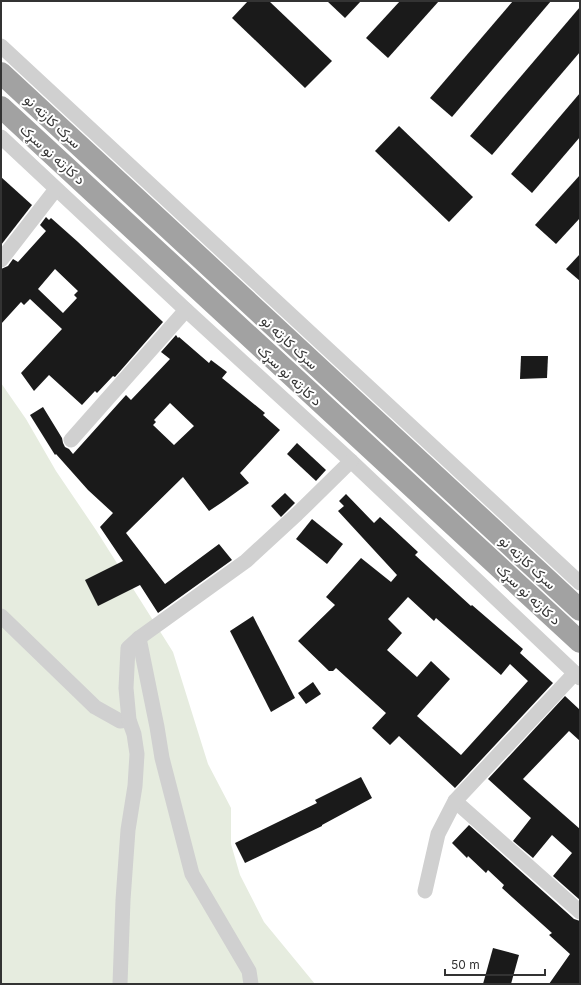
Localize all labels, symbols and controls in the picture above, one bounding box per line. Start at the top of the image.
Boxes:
street label: سرک کارته نو [21,91,85,152]
street label: د کارته نو سړک [16,120,89,189]
street label: سرک کارته نو [258,312,322,373]
street label: د کارته نو سړک [253,341,326,411]
street label: سرک کارته نو [496,532,560,593]
street label: د کارته نو سړک [492,560,565,630]
scale bar [445,951,545,977]
text: 50 m [451,957,480,972]

